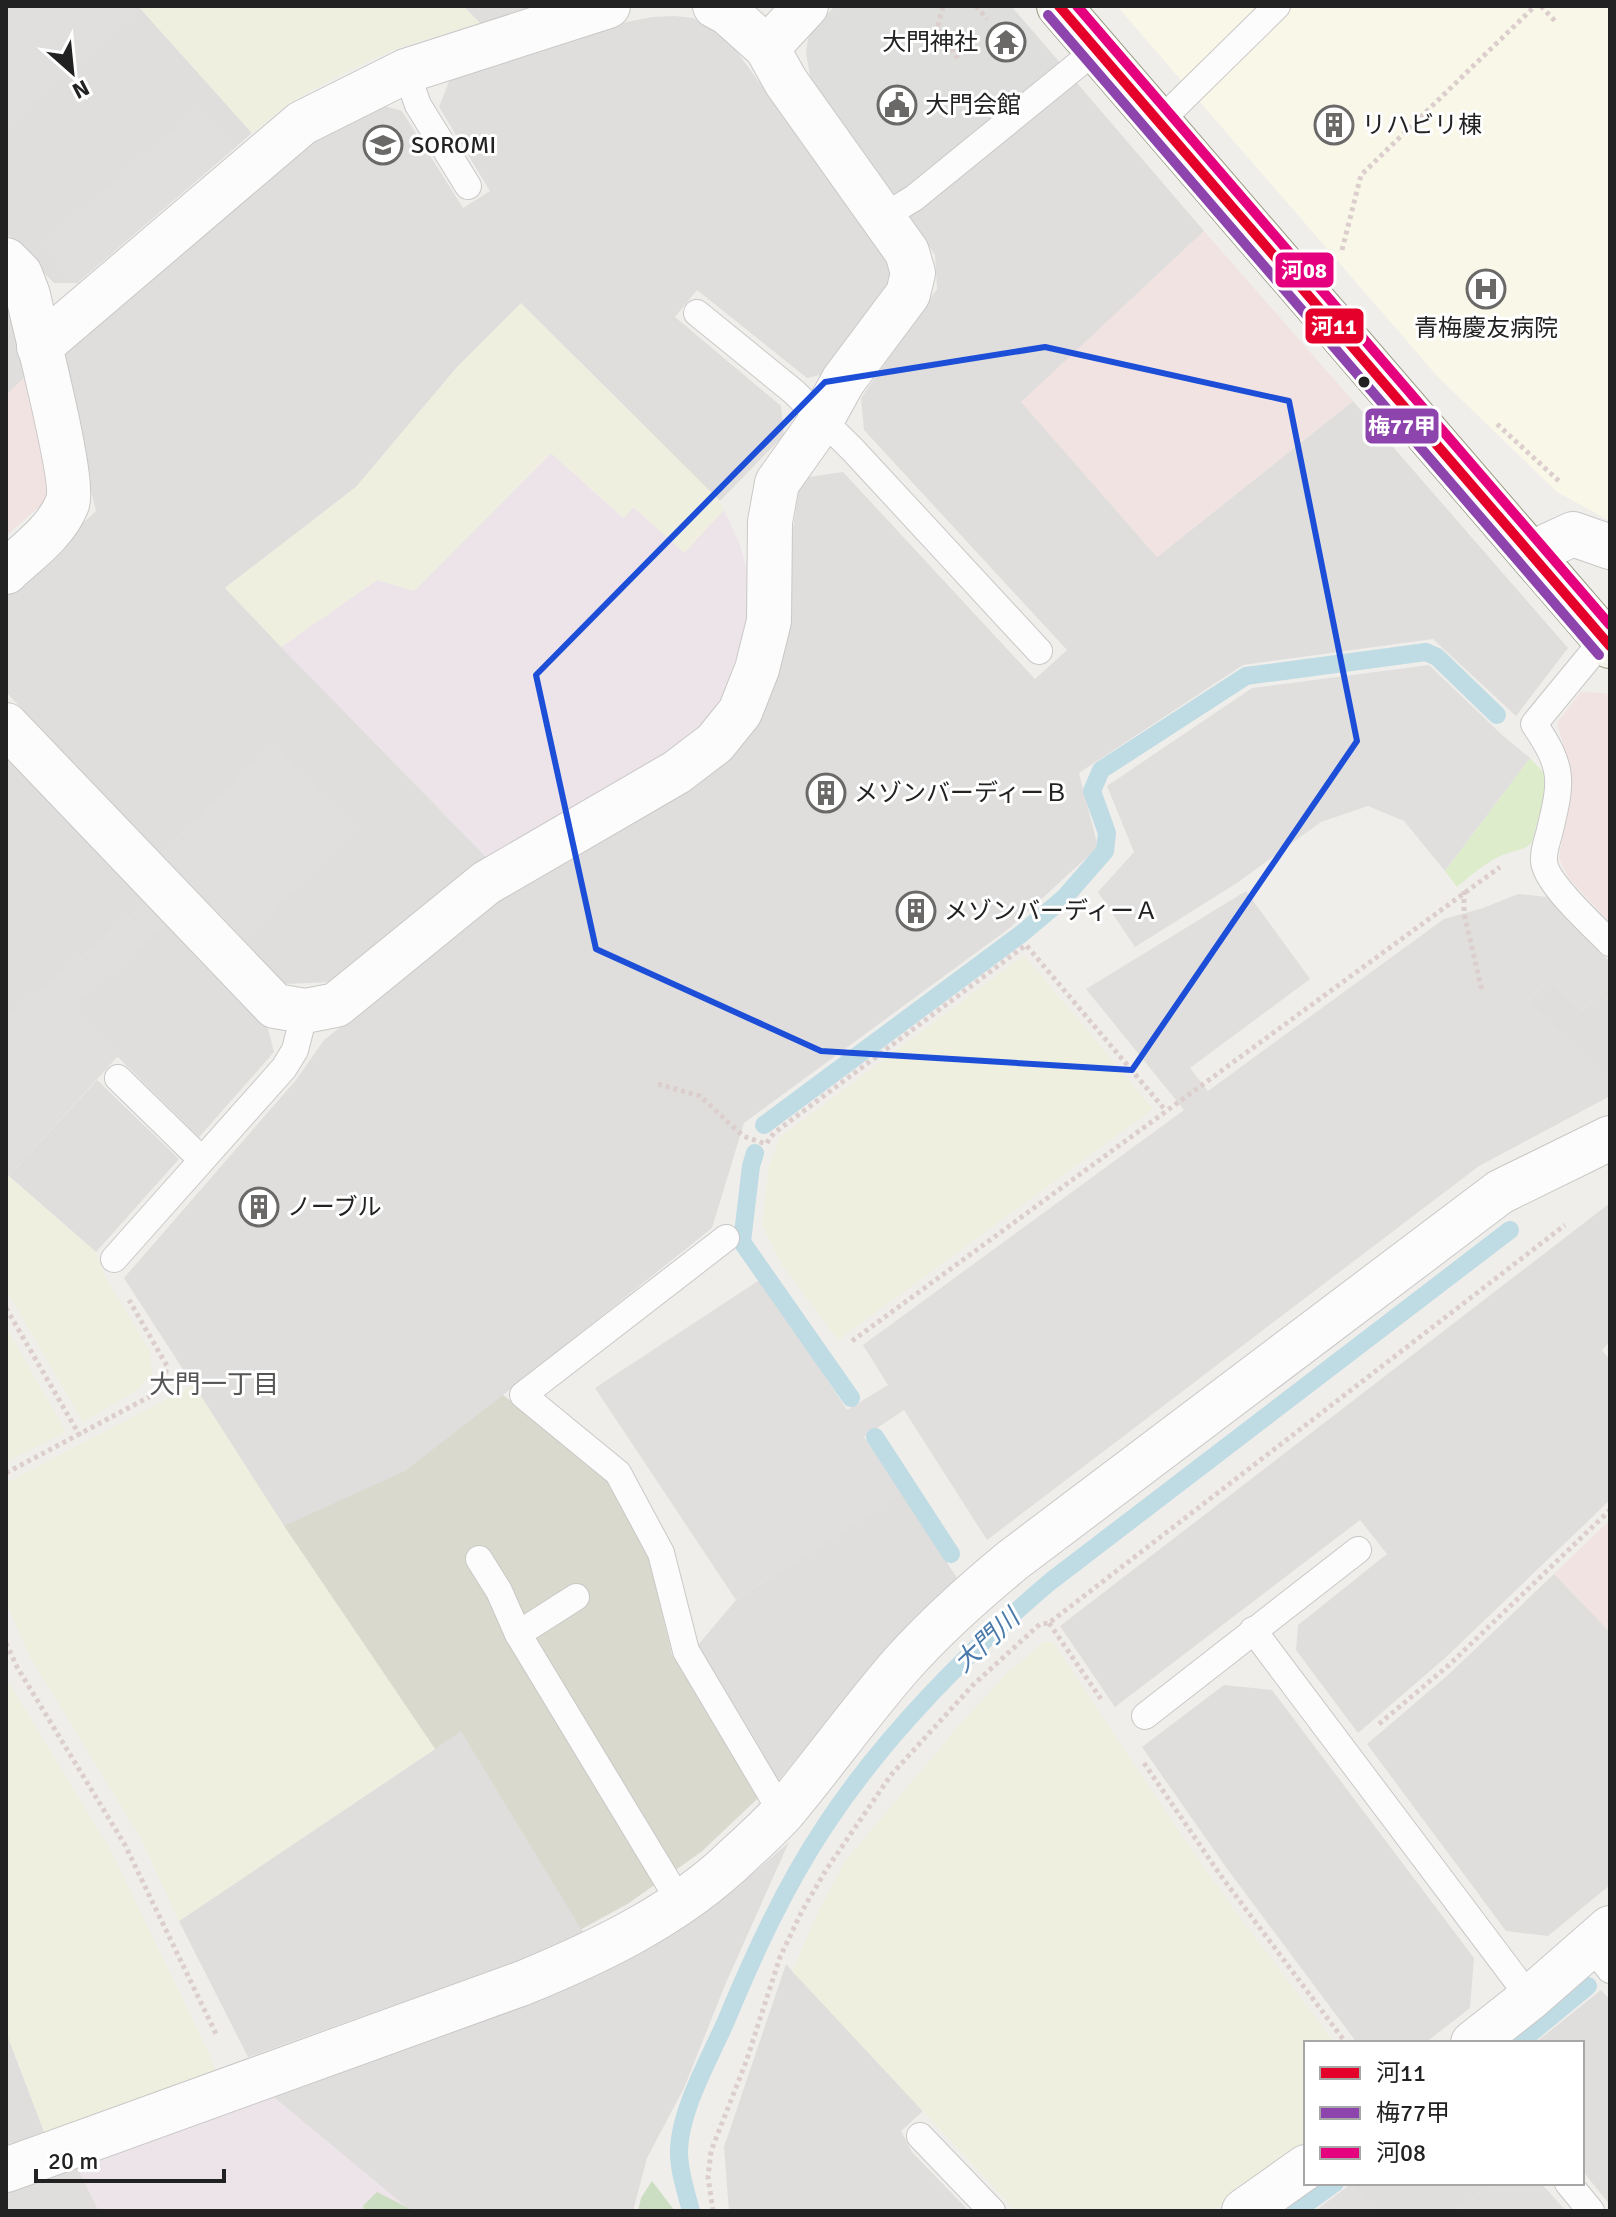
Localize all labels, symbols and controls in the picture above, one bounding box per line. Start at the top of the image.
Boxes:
temple icon: 大門神社 [985,21,1027,63]
place label: 大門神社 [882,27,978,57]
north arrow [32,32,112,112]
text: N [68,74,94,105]
public building icon: 大門会館 [876,84,918,126]
place label: 大門会館 [925,90,1021,120]
building icon: リハビリ棟 [1313,104,1355,146]
place label: リハビリ棟 [1362,110,1482,140]
school or university icon: SOROMI [362,124,404,166]
place label: SOROMI [411,130,496,160]
line badge: 河08 [1274,251,1335,289]
text: 河08 [1281,257,1327,284]
hospital icon: 青梅慶友病院 [1465,268,1507,310]
line badge: 河11 [1304,307,1365,345]
text: 河11 [1311,313,1357,340]
place label: 青梅慶友病院 [1414,313,1558,343]
unlabelled marker [1356,374,1372,390]
line badge: 梅77甲 [1364,407,1440,445]
text: 梅77甲 [1368,413,1436,440]
building icon: メゾンバーディーＢ [805,772,847,814]
place label: メゾンバーディーＢ [854,778,1068,808]
building icon: メゾンバーディーＡ [895,890,937,932]
place label: メゾンバーディーＡ [944,896,1158,926]
building icon: ノーブル [238,1186,280,1228]
place label: ノーブル [287,1192,382,1222]
district label: 大門一丁目 [149,1369,279,1401]
water label: 大門川 [948,1601,1029,1679]
legend [1304,2041,1584,2185]
text: 河11 [1376,2058,1426,2088]
text: 梅77甲 [1376,2098,1450,2128]
scale bar [36,2133,224,2183]
text: 河08 [1376,2138,1426,2168]
text: 20 m [48,2146,98,2176]

